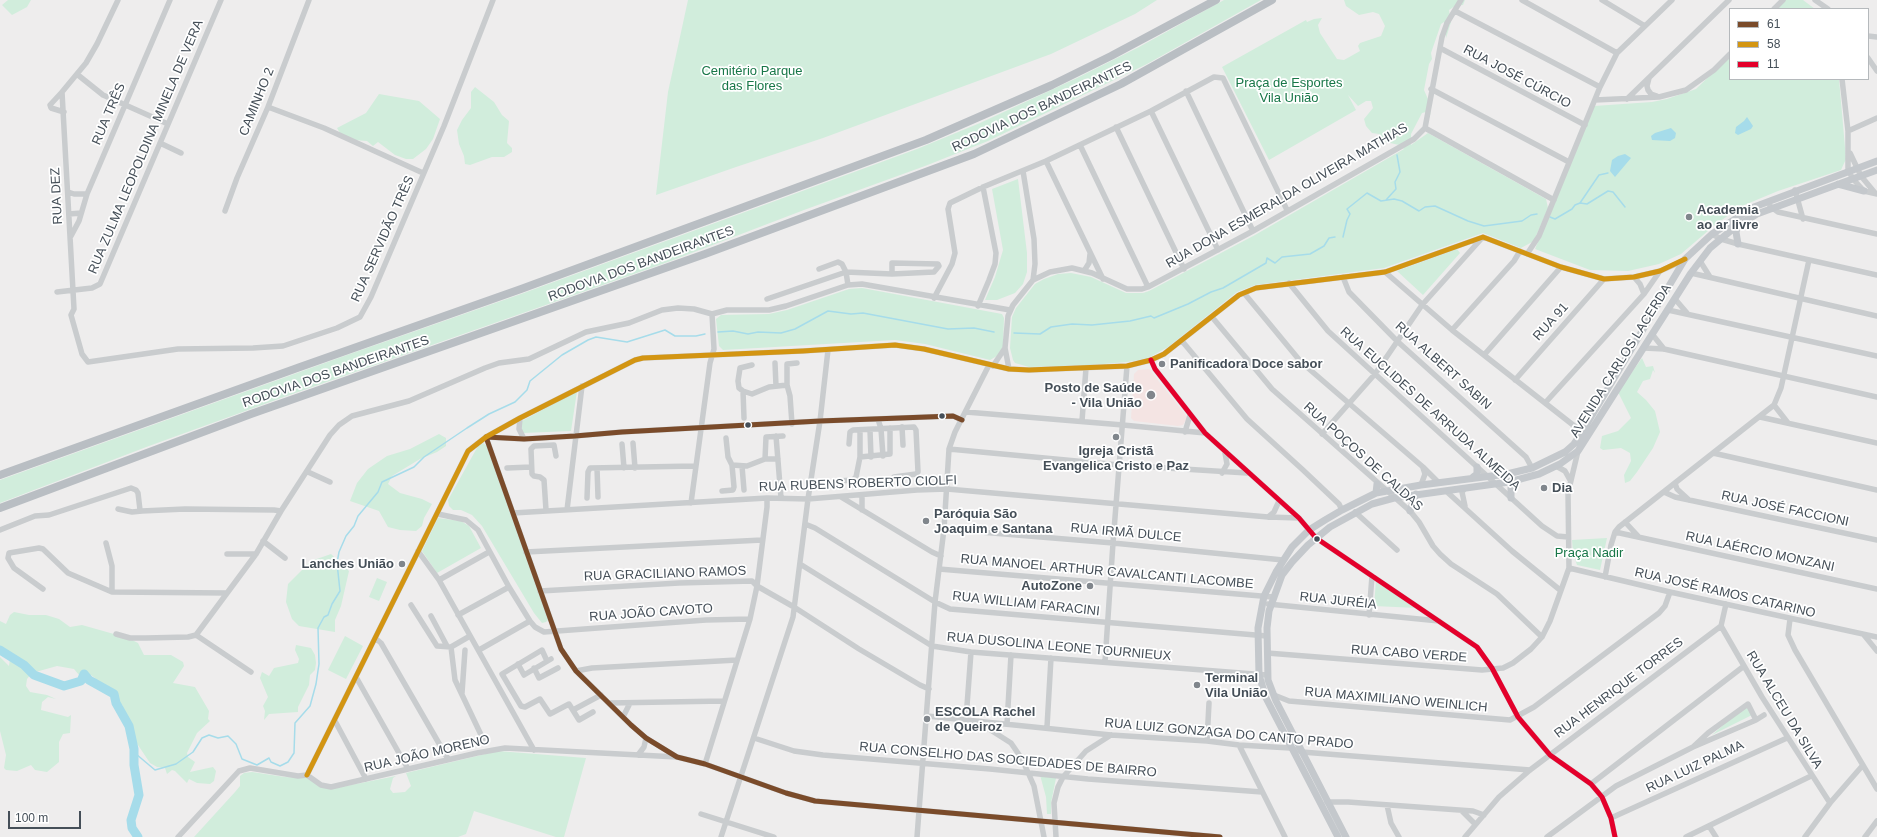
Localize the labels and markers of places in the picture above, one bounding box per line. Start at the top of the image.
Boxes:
place label: Academia ao ar livre [1697,202,1758,233]
marker: Academia ao ar livre [1684,212,1694,222]
place label: Panificadora Doce sabor [1170,356,1322,372]
marker: Panificadora Doce sabor [1157,359,1167,369]
place label: Posto de Saúde - Vila União [1044,380,1142,411]
marker: Posto de Saúde - Vila União [1145,389,1157,401]
unlabelled marker [937,411,947,421]
unlabelled marker [743,420,753,430]
marker: Igreja Cristã Evangelica Cristo e Paz [1111,432,1121,442]
place label: Igreja Cristã Evangelica Cristo e Paz [1043,443,1189,474]
place label: Dia [1552,480,1572,496]
marker: Dia [1539,483,1549,493]
place label: Paróquia São Joaquim e Santana [934,506,1052,537]
marker: Paróquia São Joaquim e Santana [921,516,931,526]
unlabelled marker [1312,534,1322,544]
place label: Lanches União [302,556,394,572]
marker: Lanches União [397,559,407,569]
place label: AutoZone [1021,578,1082,594]
marker: AutoZone [1085,581,1095,591]
place label: Terminal Vila União [1205,670,1268,701]
marker: Terminal Vila União [1192,680,1202,690]
place label: ESCOLA Rachel de Queiroz [935,704,1035,735]
marker: ESCOLA Rachel de Queiroz [922,714,932,724]

